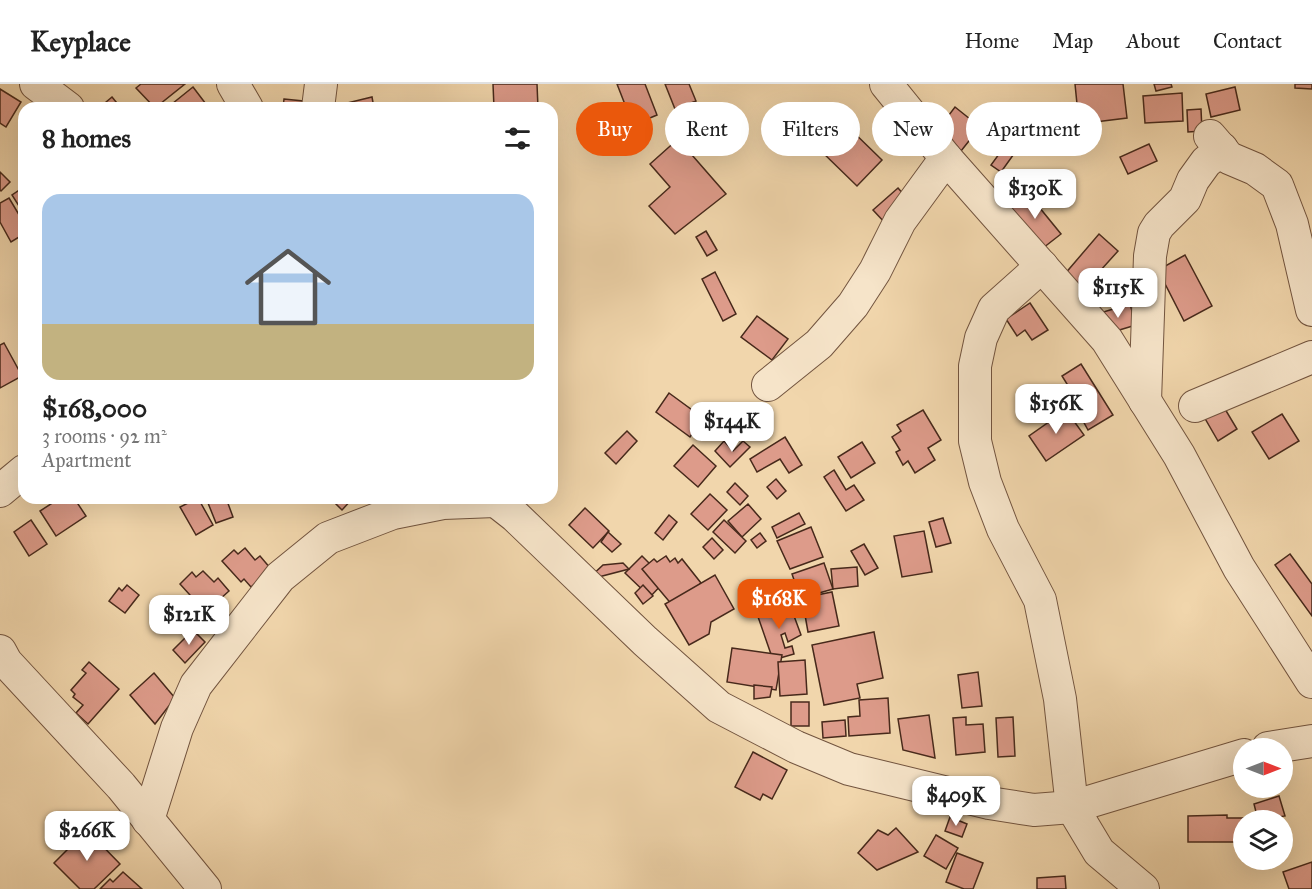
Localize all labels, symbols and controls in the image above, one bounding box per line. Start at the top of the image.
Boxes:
text: Keyplace [30,24,131,59]
text: Home [964,28,1019,54]
text: Map [1052,28,1093,54]
text: About [1126,28,1180,54]
text: Contact [1213,28,1282,54]
chip: Buy [576,102,653,156]
chip: Rent [665,102,749,156]
chip: Filters [761,102,860,156]
chip: New [872,102,954,156]
chip: Apartment [966,102,1102,156]
text: 8 homes [42,122,131,154]
icon: filters [501,122,534,155]
pin: $130K [993,169,1077,220]
text: $130K [1008,176,1062,200]
icon: home [234,233,342,341]
pin: $115K [1076,268,1160,319]
text: $115K [1092,275,1144,299]
pin: $156K [1014,384,1098,435]
text: $156K [1029,391,1083,415]
text: $168,000 [42,392,147,424]
pin: $144K [690,402,774,453]
text: $144K [704,409,760,433]
text: 3 rooms · 92 m² [42,424,167,448]
text: Apartment [42,448,131,472]
pin: $168K [737,579,821,630]
text: $168K [752,586,806,610]
pin: $121K [147,595,231,646]
text: $121K [163,602,215,626]
north arrow [1233,738,1293,798]
map controls [1233,738,1293,870]
pin: $409K [914,776,998,827]
text: $409K [926,783,986,807]
button: layers [1233,810,1293,870]
pin: $266K [45,811,129,862]
text: $266K [59,818,115,842]

